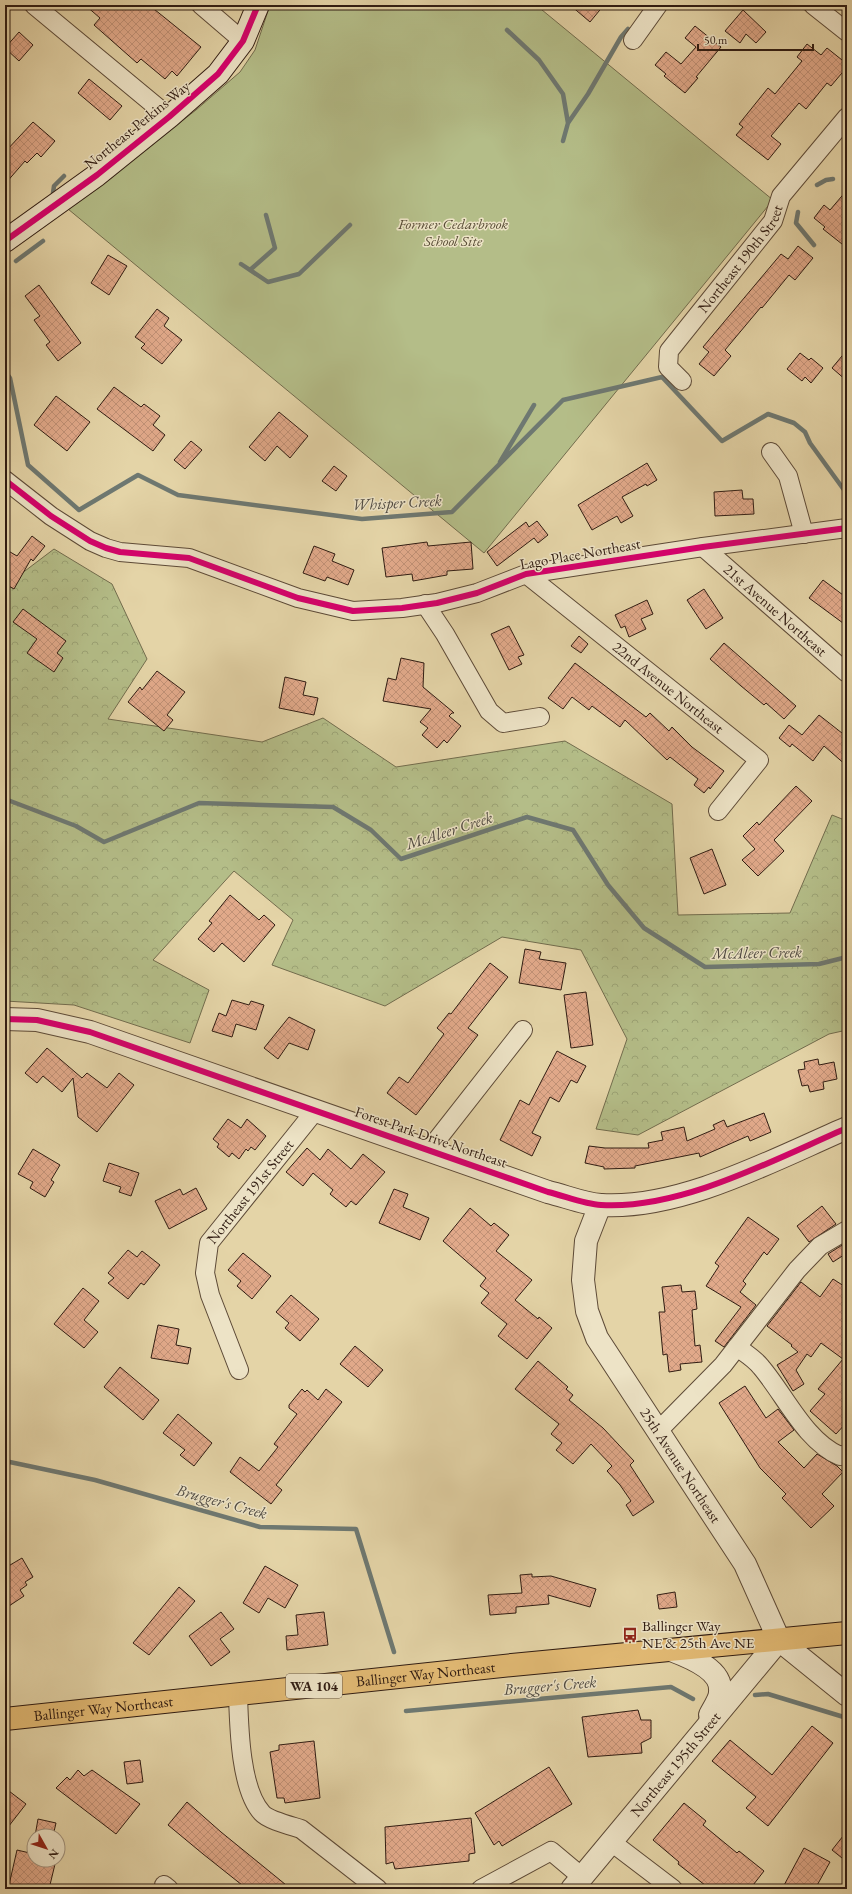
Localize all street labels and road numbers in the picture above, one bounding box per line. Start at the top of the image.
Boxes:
street label: Northeast Perkins Way [80,76,194,173]
street label: Northeast 190th Street [693,202,787,316]
street label: Lago Place Northeast [518,533,642,573]
street label: 21st Avenue Northeast [720,559,831,660]
street label: 22nd Avenue Northeast [609,637,728,738]
street label: Forest Park Drive Northeast [353,1102,510,1172]
street label: Northeast 191st Street [202,1135,298,1247]
street label: 25th Avenue Northeast [636,1404,726,1527]
street label: Ballinger Way Northeast [355,1657,496,1691]
road number: WA 104 [286,1674,342,1698]
street label: Ballinger Way Northeast [33,1691,174,1725]
street label: Northeast 195th Street [626,1707,725,1821]

